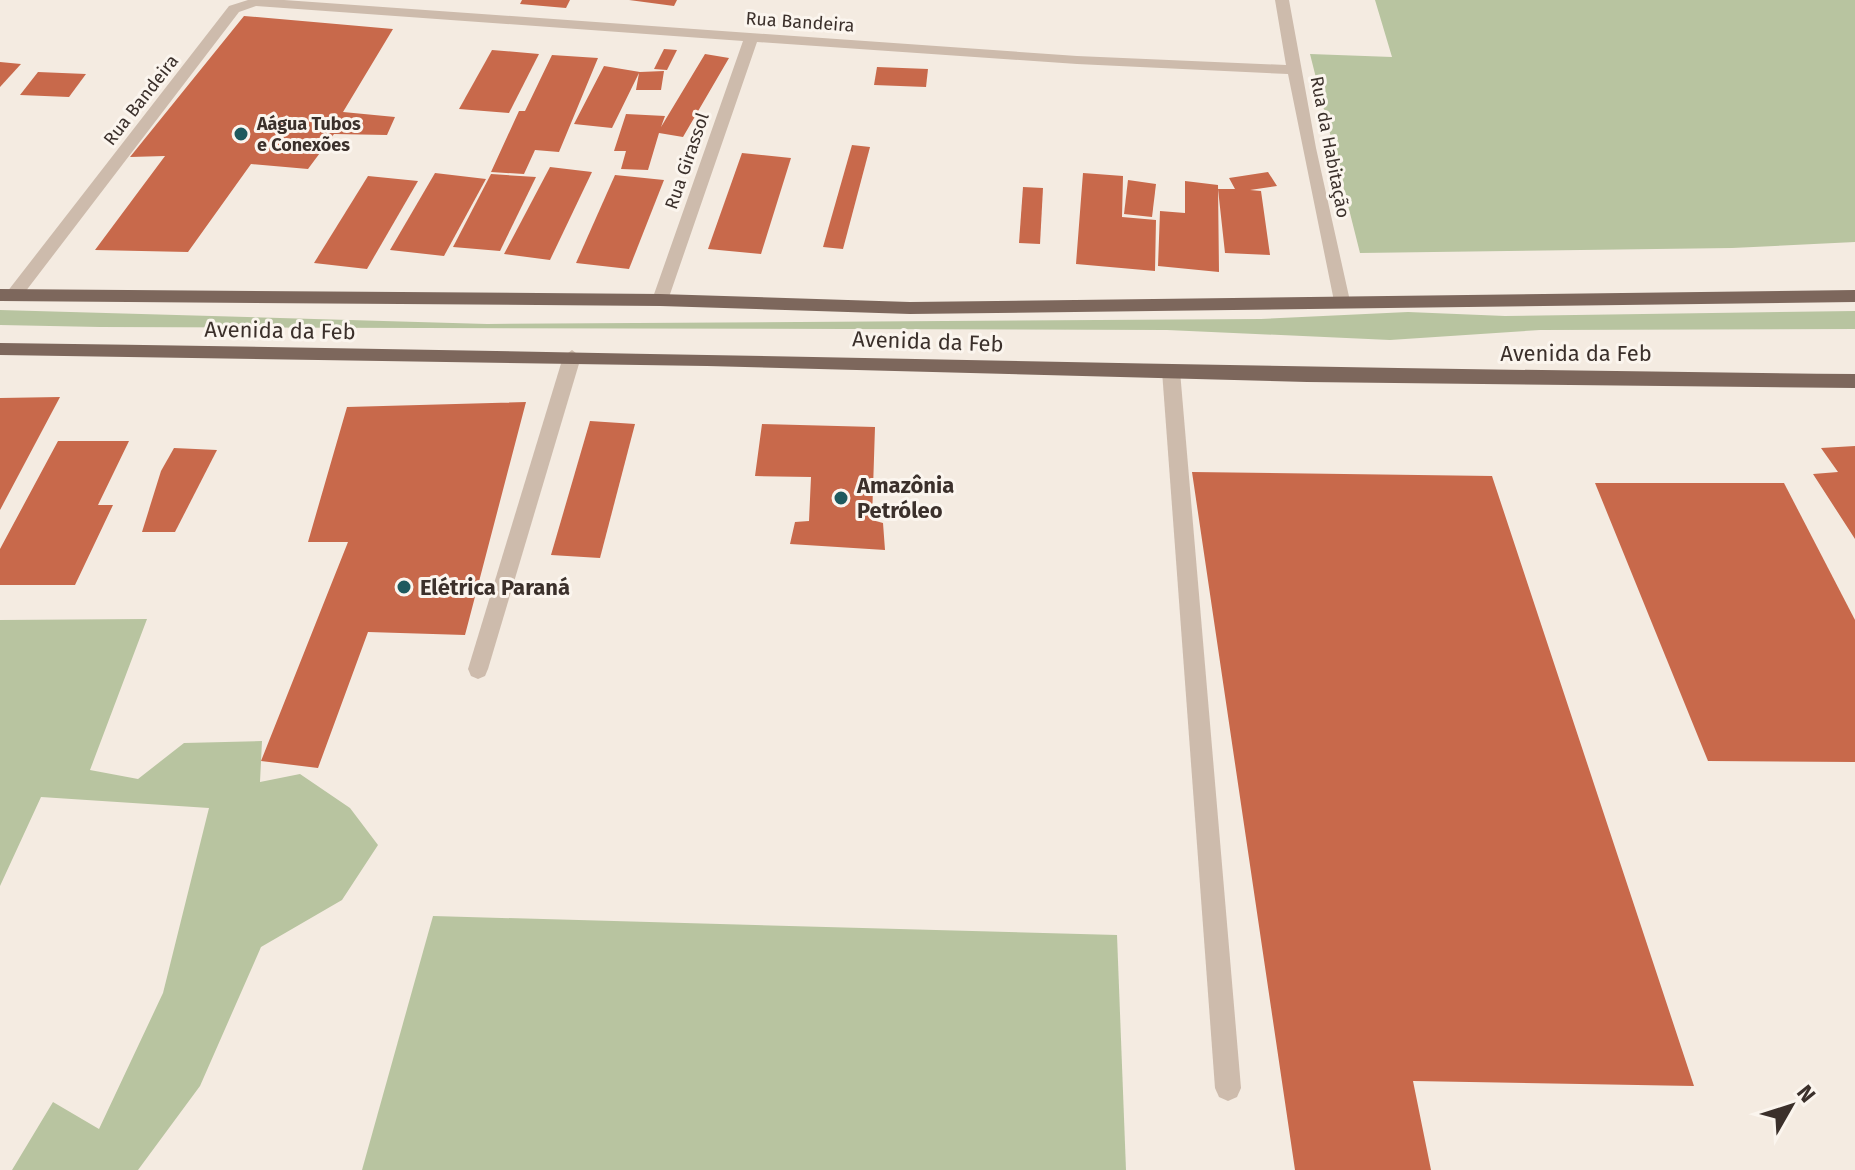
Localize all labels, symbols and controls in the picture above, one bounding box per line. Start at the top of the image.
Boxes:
street label: Rua Bandeira [745,7,855,37]
street label: Rua Bandeira [99,50,183,150]
street label: Rua da Habitação [1305,74,1355,220]
street label: Rua Girassol [660,110,714,212]
place label: Aágua Tubos e Conexões [256,113,361,156]
marker: Aágua Tubos e Conexões [232,125,250,143]
street label: Avenida da Feb [204,316,356,345]
street label: Avenida da Feb [852,325,1004,358]
street label: Avenida da Feb [1500,340,1652,367]
place label: Amazônia Petróleo [856,472,954,524]
marker: Amazônia Petróleo [832,489,850,507]
place label: Elétrica Paraná [420,574,570,601]
marker: Elétrica Paraná [395,578,413,596]
north arrow [1751,1066,1831,1146]
text: N [1791,1080,1821,1108]

